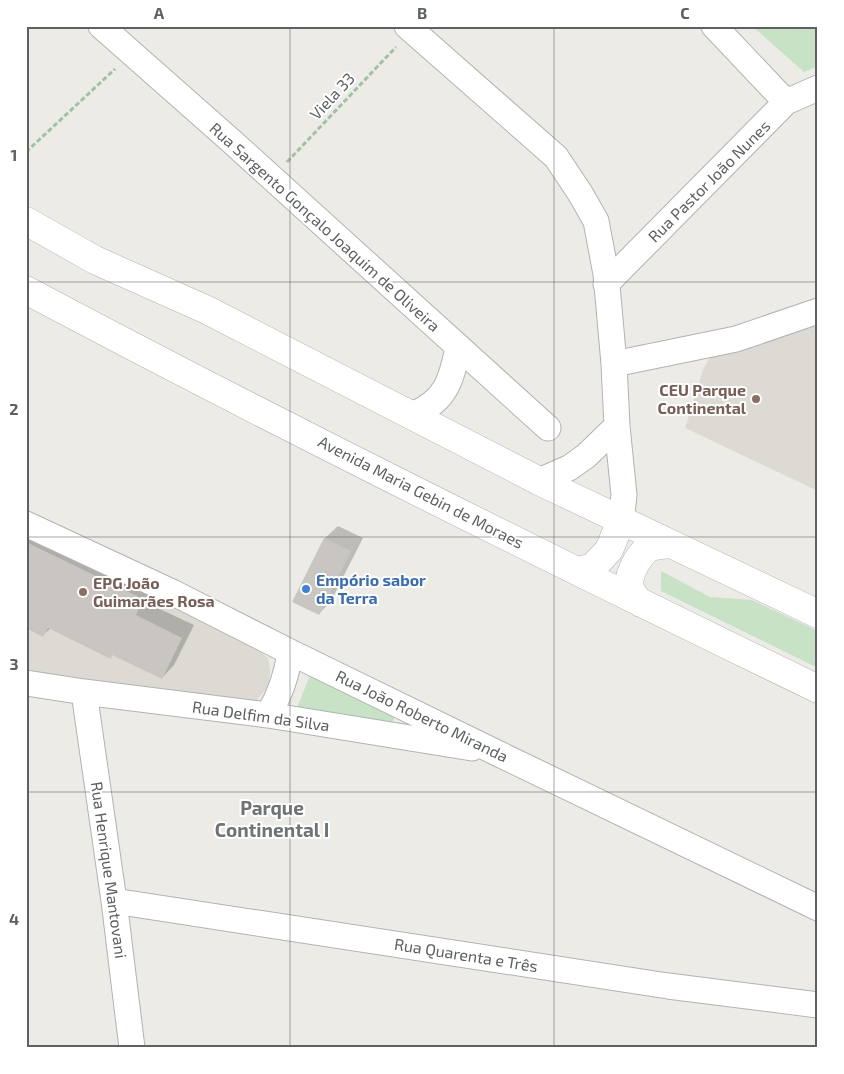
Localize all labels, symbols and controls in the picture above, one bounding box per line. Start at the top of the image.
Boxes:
text: A [154,3,165,22]
text: B [417,3,427,22]
text: C [680,3,690,22]
street label: Viela 33 [305,68,358,123]
street label: Rua Pastor João Nunes [644,116,774,246]
street label: Rua Sargento Gonçalo Joaquim de Oliveira [206,118,444,336]
text: 1 [11,145,17,164]
place label: CEU Parque Continental [657,380,747,417]
marker: CEU Parque Continental [750,393,762,405]
text: 2 [9,399,19,418]
street label: Avenida Maria Gebin de Moraes [315,431,527,552]
place label: Empório sabor da Terra [316,570,426,607]
place label: EPG João Guimarães Rosa [93,573,215,610]
marker: Empório sabor da Terra [300,583,312,595]
marker: EPG João Guimarães Rosa [77,586,89,598]
text: 3 [9,654,19,673]
street label: Rua João Roberto Miranda [333,666,511,766]
street label: Rua Delfim da Silva [191,696,331,735]
street label: Rua Henrique Mantovani [88,780,131,960]
district label: Parque Continental I [215,796,329,841]
text: 4 [9,909,19,928]
street label: Rua Quarenta e Três [393,934,539,976]

